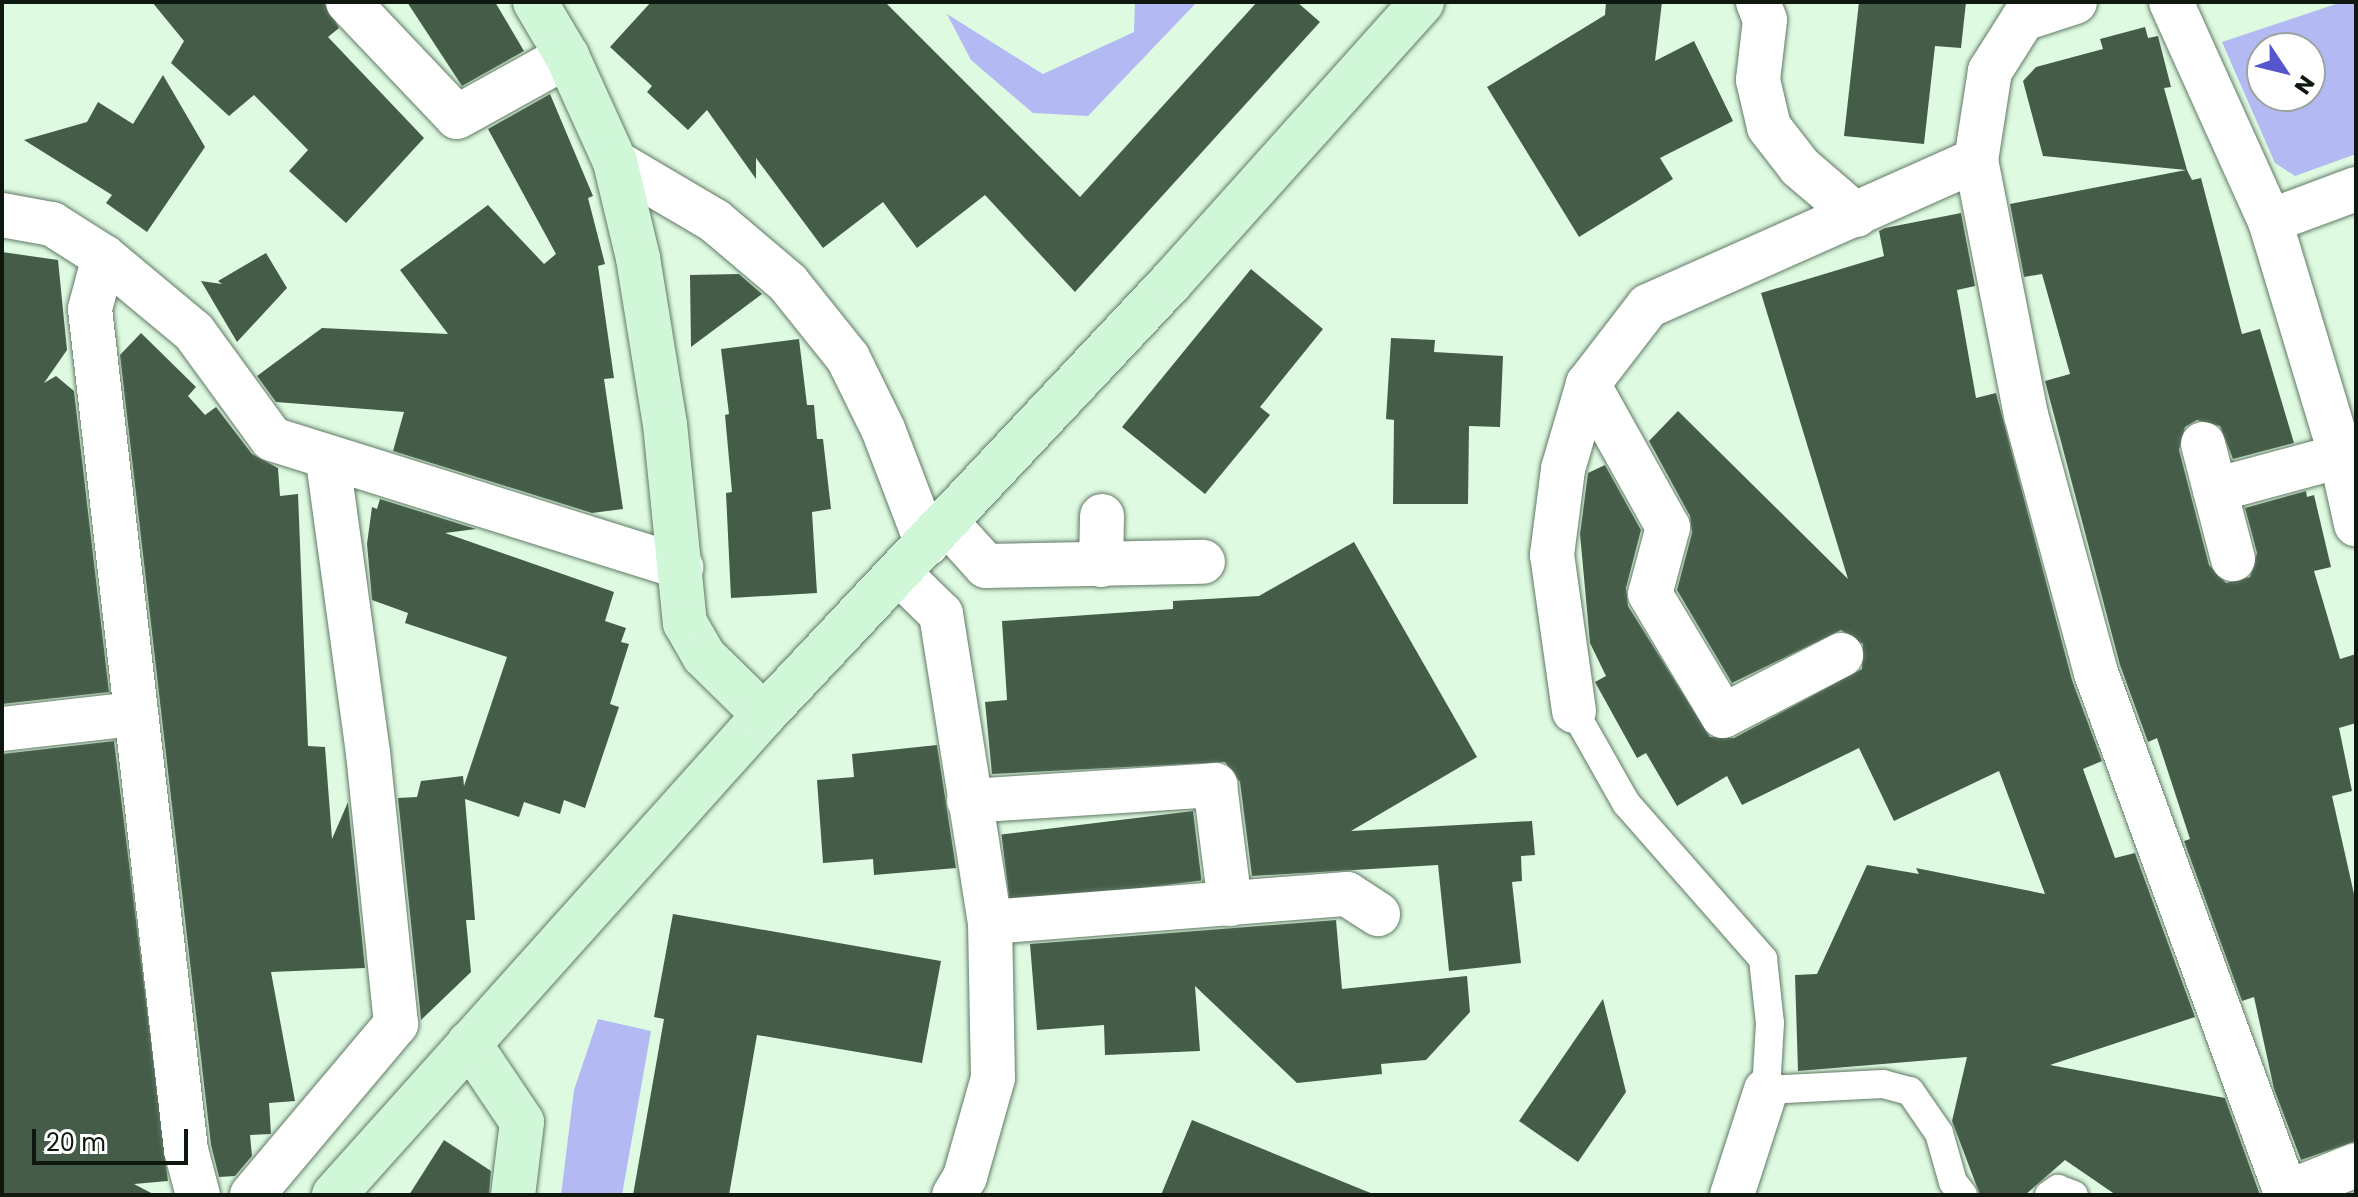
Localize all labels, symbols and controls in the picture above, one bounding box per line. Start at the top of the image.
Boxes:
north arrow [2246,32,2326,112]
text: N [2287,69,2322,101]
scale bar [36,1113,192,1163]
text: 20 m [46,1126,106,1159]

